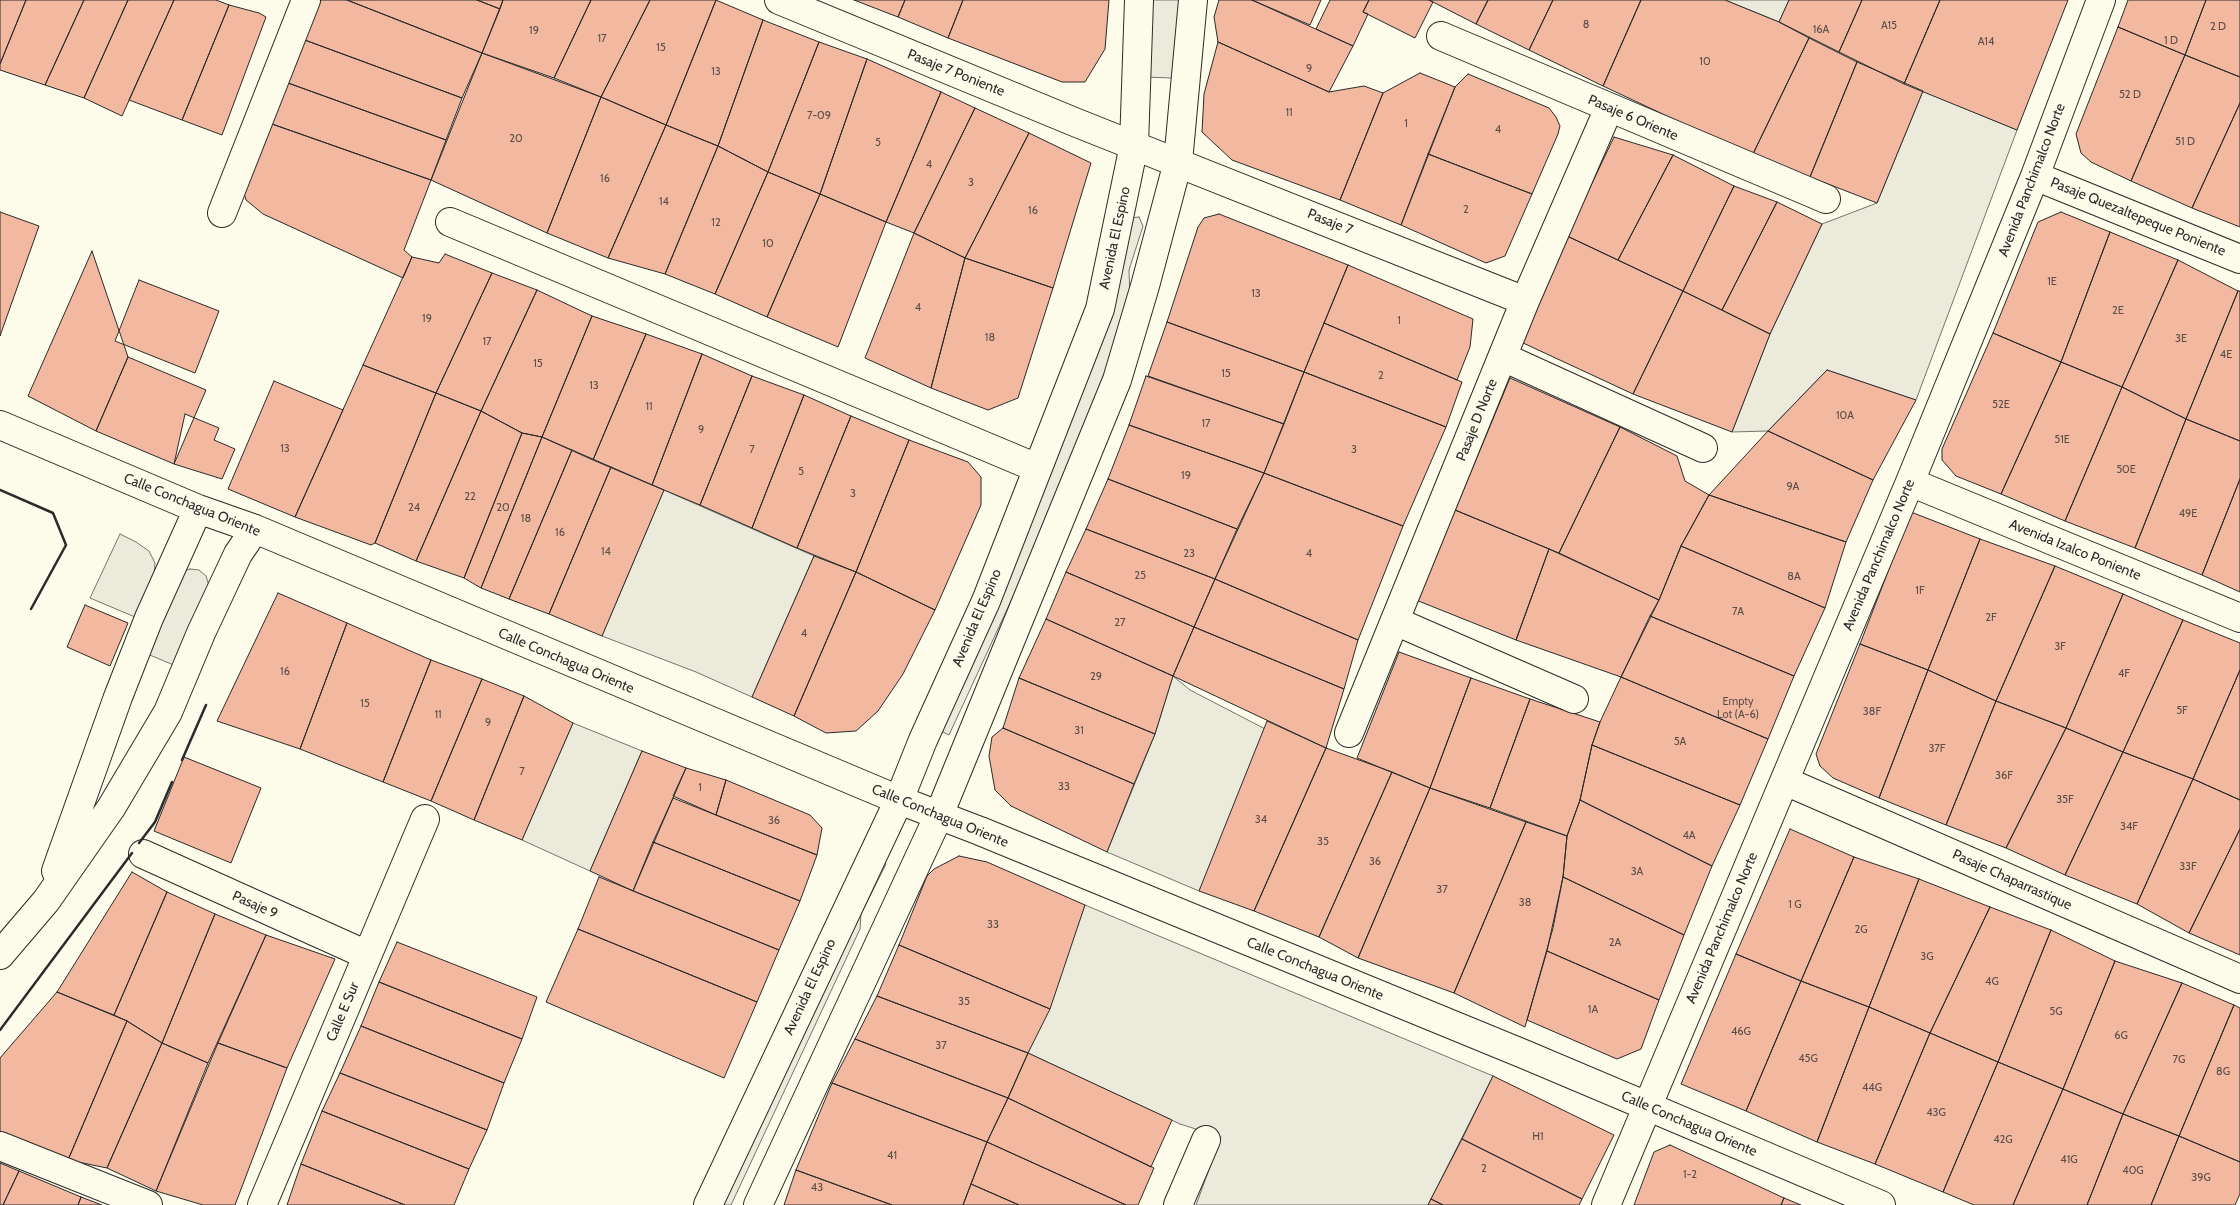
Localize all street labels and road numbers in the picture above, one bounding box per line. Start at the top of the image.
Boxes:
street label: Pasaje 7 Poniente [905,46,1007,100]
street label: Pasaje 6 Oriente [1585,91,1681,145]
street label: Avenida Panchimalco Norte [1995,101,2069,259]
street label: Pasaje Quezaltepeque Poniente [2048,174,2228,260]
street label: Avenida El Espino [1096,185,1134,291]
street label: Pasaje 7 [1305,205,1355,239]
street label: Pasaje D Norte [1453,376,1501,464]
street label: Calle Conchagua Oriente [121,470,263,540]
street label: Avenida Panchimalco Norte [1839,477,1919,633]
street label: Avenida Izalco Poniente [2007,516,2143,584]
street label: Avenida El Espino [949,567,1005,669]
street label: Calle Conchagua Oriente [496,625,636,697]
street label: Calle Conchagua Oriente [869,781,1011,851]
street label: Pasaje Chaparrastique [1950,846,2074,914]
street label: Avenida Panchimalco Norte [1682,850,1762,1006]
street label: Pasaje 9 [230,888,280,922]
street label: Calle Conchagua Oriente [1244,934,1386,1004]
street label: Avenida El Espino [780,936,840,1038]
street label: Calle E Sur [323,980,363,1044]
street label: Calle Conchagua Oriente [1619,1088,1759,1160]

